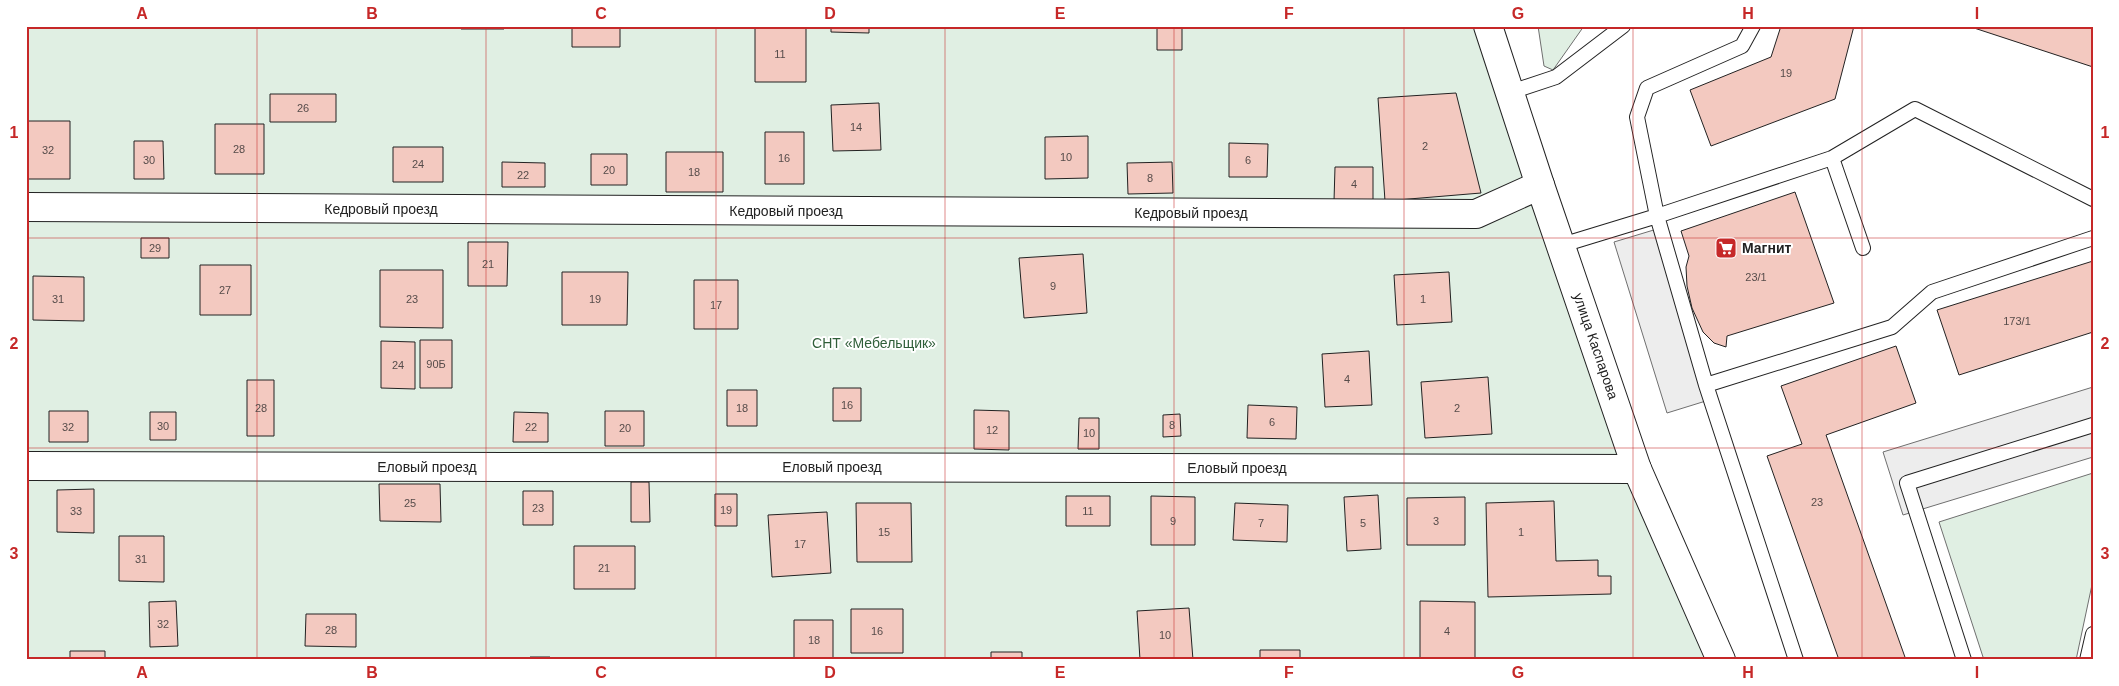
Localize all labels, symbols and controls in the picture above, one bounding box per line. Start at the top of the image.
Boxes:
text: A [136,5,148,22]
text: B [366,5,378,22]
text: C [595,5,607,22]
text: D [824,5,836,22]
text: E [1055,5,1066,22]
text: F [1284,5,1294,22]
text: G [1512,5,1524,22]
text: H [1742,5,1754,22]
text: I [1975,5,1979,22]
house number: 11 [774,48,786,60]
house number: 19 [1780,67,1792,79]
house number: 26 [297,102,309,114]
house number: 14 [850,121,862,133]
text: 1 [10,124,19,141]
text: 1 [2101,124,2110,141]
house number: 2 [1422,140,1428,152]
house number: 28 [233,143,245,155]
house number: 32 [42,144,54,156]
house number: 10 [1060,151,1072,163]
house number: 16 [778,152,790,164]
house number: 30 [143,154,155,166]
house number: 6 [1245,154,1251,166]
house number: 24 [412,158,424,170]
house number: 20 [603,164,615,176]
house number: 18 [688,166,700,178]
house number: 22 [517,169,529,181]
house number: 8 [1147,172,1153,184]
house number: 4 [1351,178,1357,190]
street label: Кедровый проезд [324,201,438,217]
street label: Кедровый проезд [729,203,843,219]
street label: Кедровый проезд [1134,205,1248,221]
supermarket icon: Магнит [1714,236,1738,260]
place label: Магнит [1742,240,1792,256]
house number: 29 [149,242,161,254]
house number: 21 [482,258,494,270]
house number: 23/1 [1745,271,1767,283]
house number: 9 [1050,280,1056,292]
house number: 27 [219,284,231,296]
street label: улица Каспарова [1570,291,1622,401]
house number: 31 [52,293,64,305]
house number: 23 [406,293,418,305]
house number: 19 [589,293,601,305]
house number: 1 [1420,293,1426,305]
house number: 17 [710,299,722,311]
house number: 173/1 [2003,315,2031,327]
text: 2 [10,335,19,352]
park label: СНТ «Мебельщик» [812,335,936,351]
text: 2 [2101,335,2110,352]
house number: 90Б [426,358,446,370]
house number: 24 [392,359,404,371]
house number: 4 [1344,373,1350,385]
house number: 16 [841,399,853,411]
house number: 28 [255,402,267,414]
house number: 18 [736,402,748,414]
house number: 2 [1454,402,1460,414]
house number: 6 [1269,416,1275,428]
house number: 8 [1169,419,1175,431]
house number: 30 [157,420,169,432]
house number: 32 [62,421,74,433]
house number: 22 [525,421,537,433]
house number: 20 [619,422,631,434]
house number: 12 [986,424,998,436]
house number: 10 [1083,427,1095,439]
street label: Еловый проезд [377,459,477,475]
street label: Еловый проезд [782,459,882,475]
street label: Еловый проезд [1187,460,1287,476]
house number: 23 [1811,496,1823,508]
house number: 25 [404,497,416,509]
house number: 23 [532,502,544,514]
house number: 19 [720,504,732,516]
house number: 33 [70,505,82,517]
house number: 11 [1082,505,1094,517]
house number: 9 [1170,515,1176,527]
house number: 3 [1433,515,1439,527]
house number: 7 [1258,517,1264,529]
house number: 5 [1360,517,1366,529]
house number: 15 [878,526,890,538]
house number: 1 [1518,526,1524,538]
house number: 17 [794,538,806,550]
text: 3 [10,545,19,562]
text: 3 [2101,545,2110,562]
house number: 31 [135,553,147,565]
house number: 21 [598,562,610,574]
house number: 32 [157,618,169,630]
house number: 28 [325,624,337,636]
house number: 16 [871,625,883,637]
house number: 4 [1444,625,1450,637]
house number: 10 [1159,629,1171,641]
house number: 18 [808,634,820,646]
text: A [136,664,148,681]
text: B [366,664,378,681]
text: C [595,664,607,681]
text: D [824,664,836,681]
text: E [1055,664,1066,681]
text: F [1284,664,1294,681]
text: G [1512,664,1524,681]
text: H [1742,664,1754,681]
text: I [1975,664,1979,681]

